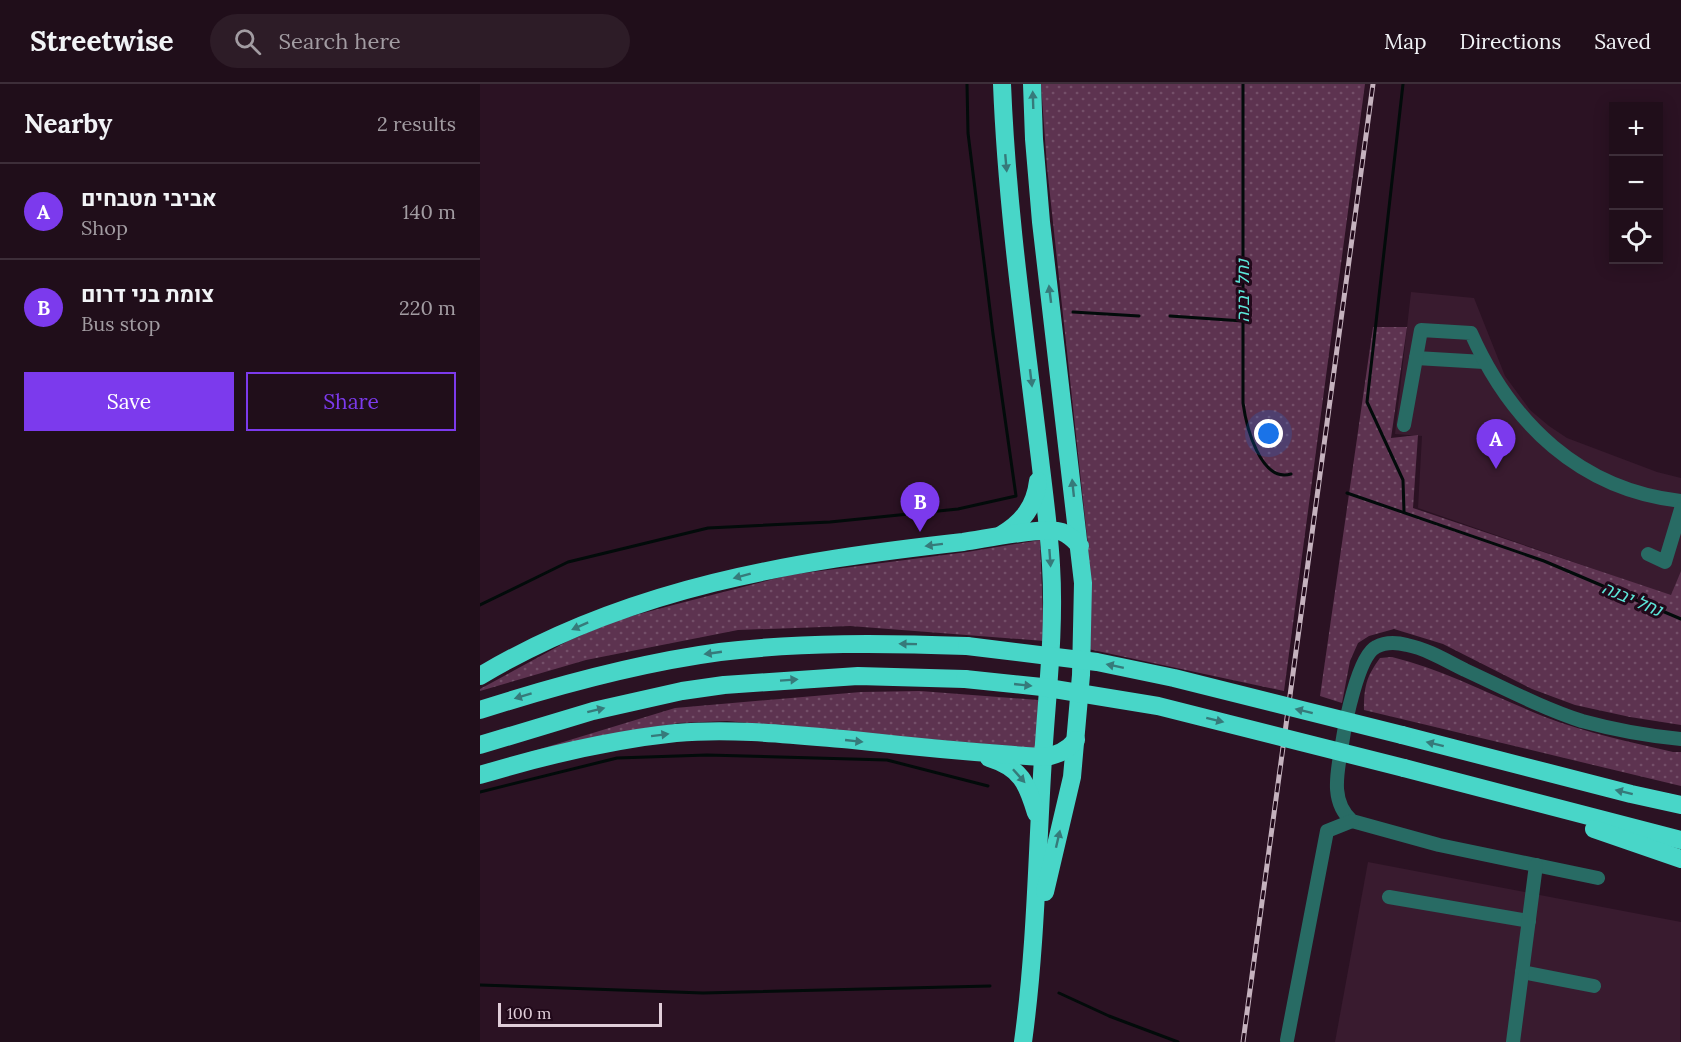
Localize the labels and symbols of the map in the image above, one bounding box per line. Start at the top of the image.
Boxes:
one-way arrow [1028,91,1037,110]
one-way arrow [1001,154,1011,173]
water label: נחל יבנה [1231,258,1254,323]
one-way arrow [1046,285,1055,304]
one-way arrow [1026,369,1035,388]
your location [1254,419,1283,448]
pin: A [1476,420,1516,469]
one-way arrow [1068,478,1078,497]
pin: B [900,482,940,532]
one-way arrow [925,540,944,550]
one-way arrow [1046,549,1055,568]
one-way arrow [733,571,751,581]
water label: נחל יבנה [1598,576,1667,622]
one-way arrow [571,621,589,631]
one-way arrow [899,639,918,649]
one-way arrow [704,649,723,658]
one-way arrow [1105,661,1124,670]
one-way arrow [779,675,798,685]
one-way arrow [1014,680,1033,690]
one-way arrow [514,692,532,701]
one-way arrow [587,705,605,715]
one-way arrow [1295,706,1313,715]
one-way arrow [1206,715,1224,725]
one-way arrow [650,731,669,740]
one-way arrow [845,736,864,746]
one-way arrow [1426,739,1444,748]
one-way arrow [1012,769,1026,784]
one-way arrow [1615,787,1633,797]
one-way arrow [1053,830,1063,848]
scale bar [498,1000,662,1028]

